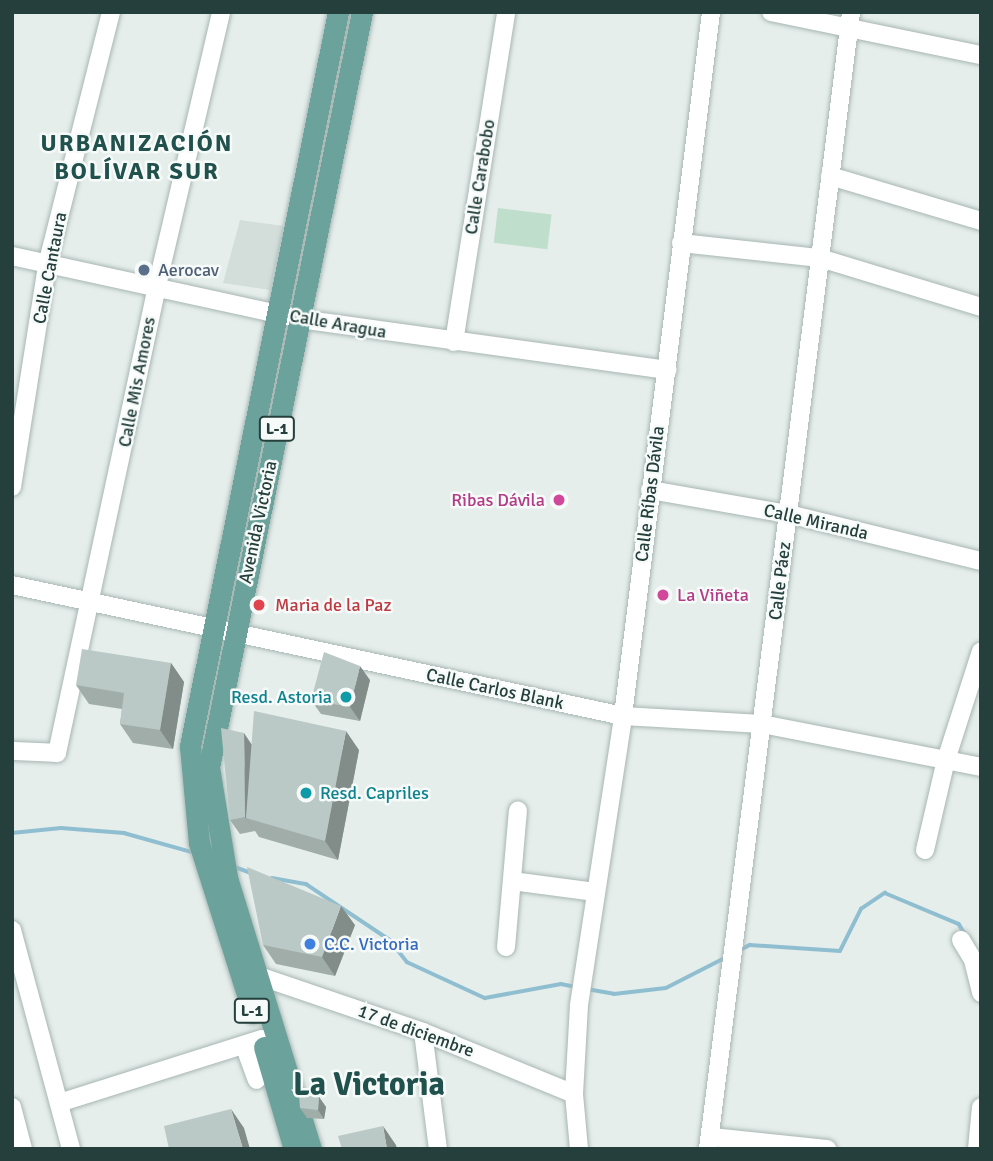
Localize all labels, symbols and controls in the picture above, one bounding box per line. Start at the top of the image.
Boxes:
street label: Calle Carabobo [460,118,500,236]
district label: URBANIZACIÓN BOLÍVAR SUR [42,130,232,186]
street label: Calle Cantaura [29,210,71,326]
place label: Aerocav [158,259,219,281]
marker: Aerocav [136,262,152,278]
street label: Calle Aragua [288,305,388,343]
street label: Calle Mis Amores [114,315,160,449]
road number: L-1 [258,416,296,442]
street label: Calle Ríbas Dávila [631,425,669,563]
street label: Avenida Victoria [234,459,282,585]
place label: Ribas Dávila [451,489,545,511]
marker: Ribas Dávila [551,492,567,508]
street label: Calle Miranda [762,499,870,545]
street label: Calle Páez [764,541,796,621]
place label: La Viñeta [677,584,749,606]
marker: La Viñeta [655,587,671,603]
place label: Maria de la Paz [275,594,391,616]
marker: Maria de la Paz [249,595,269,615]
street label: Calle Carlos Blank [424,664,566,714]
place label: Resd. Astoria [231,686,332,708]
marker: Resd. Astoria [338,689,354,705]
place label: Resd. Capriles [320,782,429,804]
marker: Resd. Capriles [298,785,314,801]
place label: C.C. Victoria [324,933,419,955]
marker: C.C. Victoria [302,936,318,952]
road number: L-1 [233,998,271,1023]
street label: 17 de diciembre [355,1000,477,1062]
district label: La Victoria [293,1066,445,1104]

